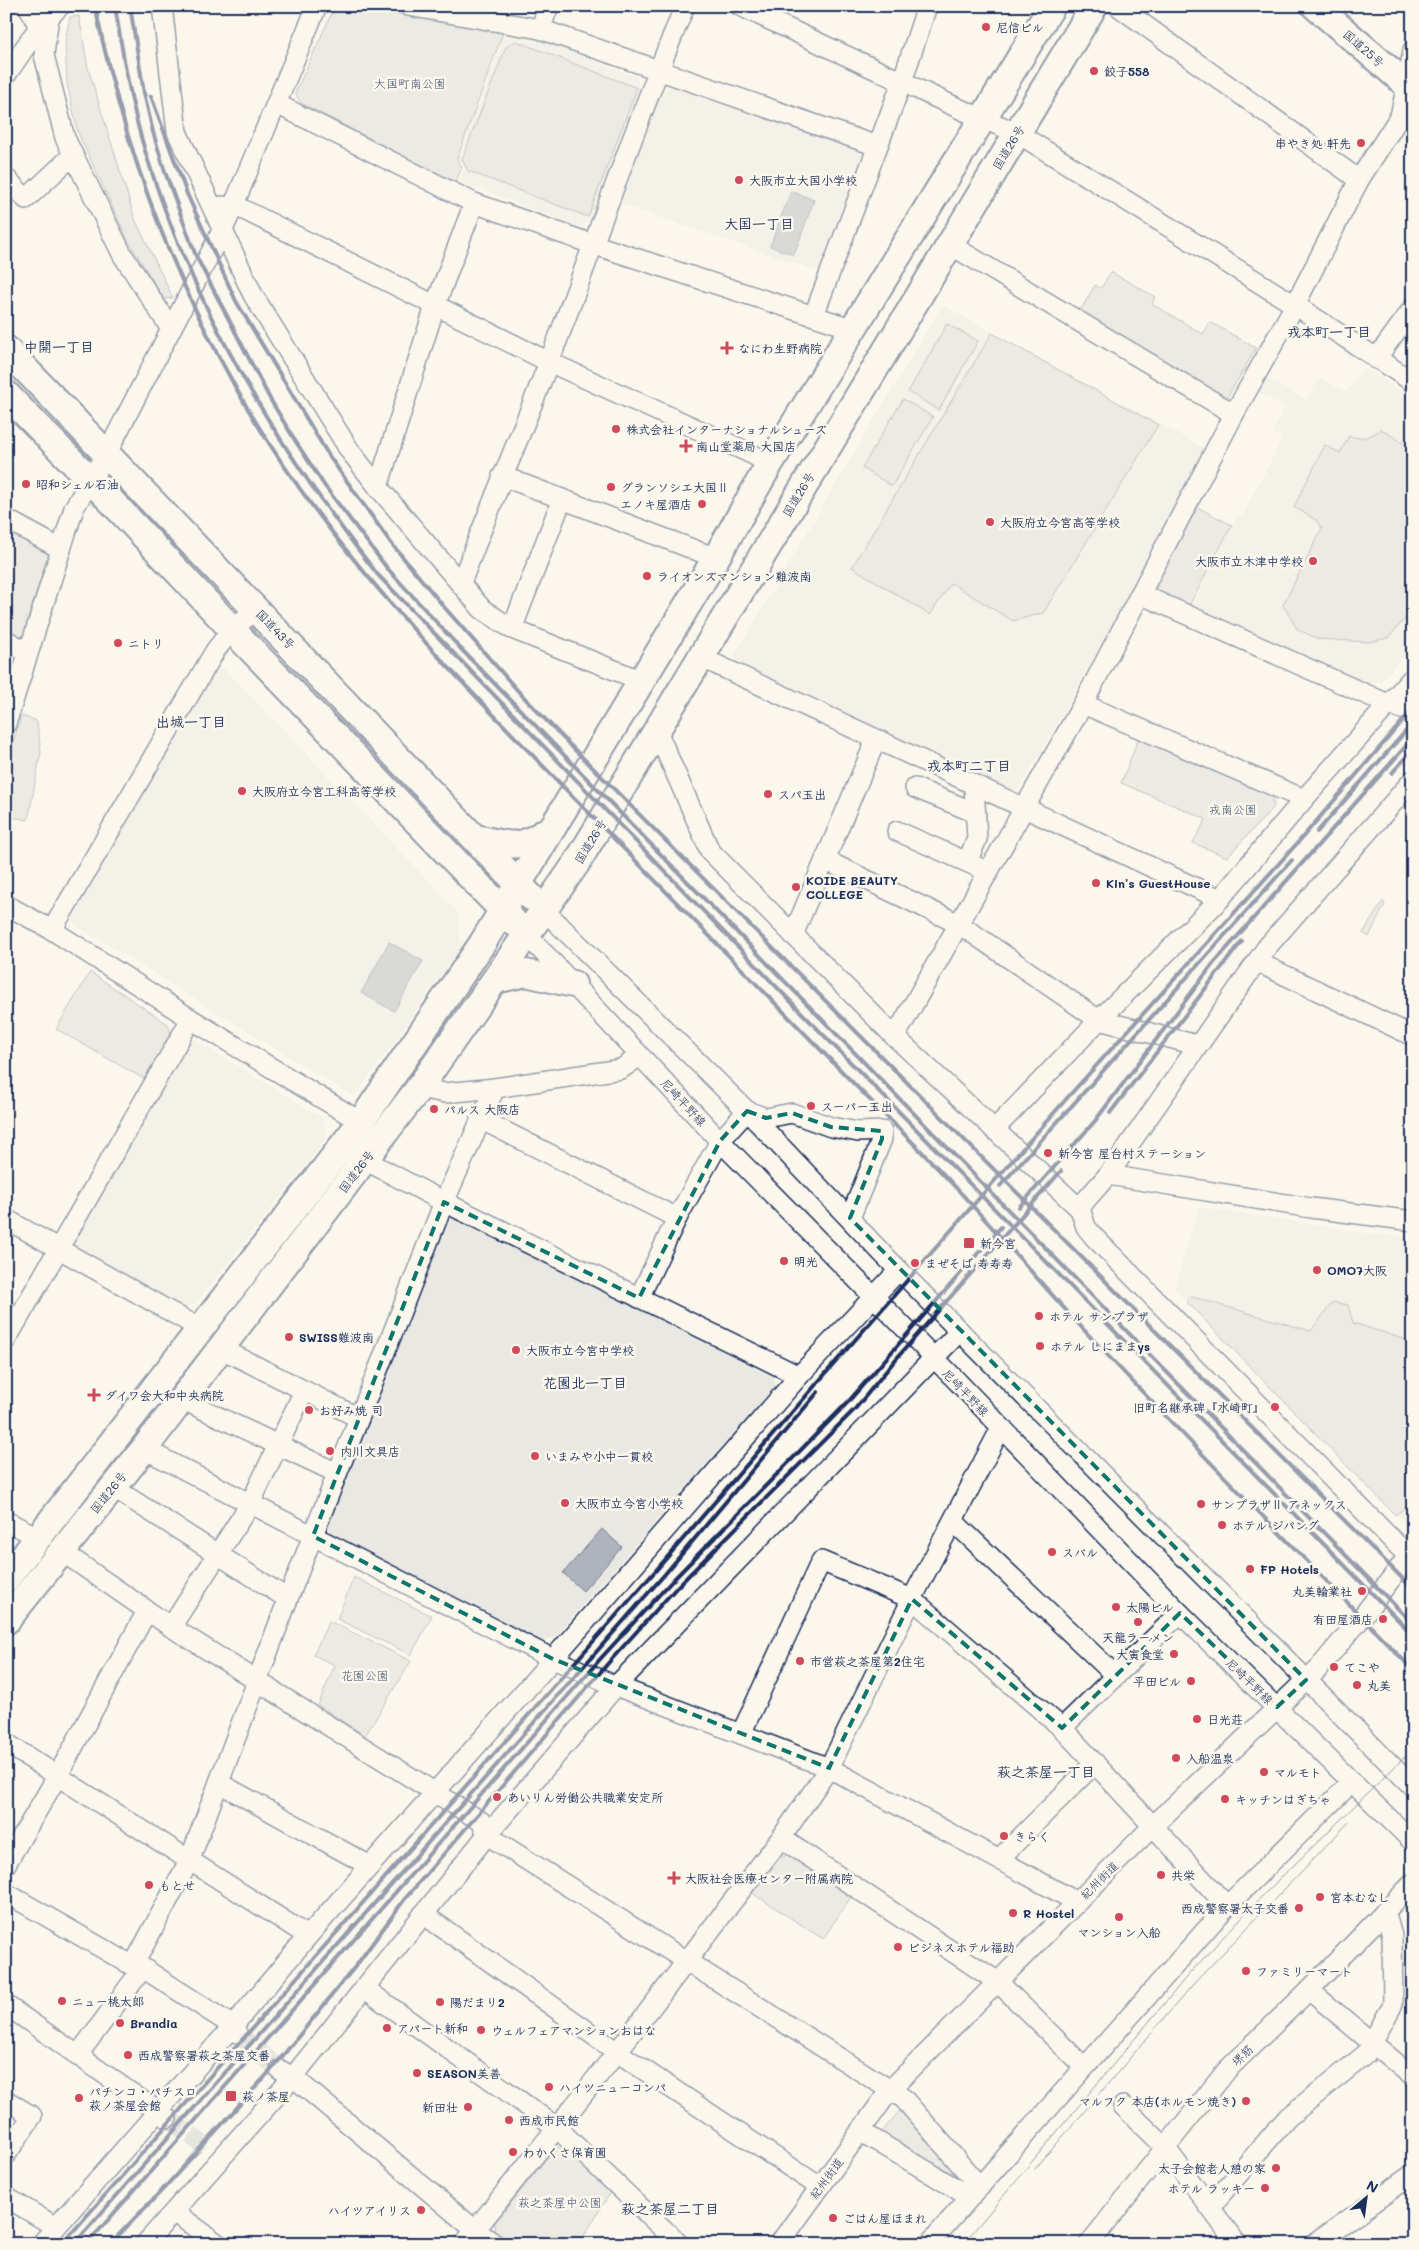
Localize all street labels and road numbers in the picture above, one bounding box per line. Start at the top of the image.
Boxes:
street label: 国道25号 [1340,26,1388,70]
street label: 国道26号 [988,121,1028,173]
street label: 国道26号 [778,468,818,520]
street label: 国道43号 [253,605,299,653]
street label: 国道26号 [570,815,610,867]
street label: 尼崎平野線 [658,1075,710,1129]
street label: 国道26号 [335,1146,377,1196]
street label: 尼崎平野線 [939,1365,993,1419]
street label: 国道26号 [86,1468,130,1516]
street label: 尼崎平野線 [1223,1654,1277,1708]
street label: 紀州街道 [1076,1857,1122,1903]
street label: 堺筋 [1228,2041,1256,2069]
street label: 紀州街道 [805,2154,847,2202]

